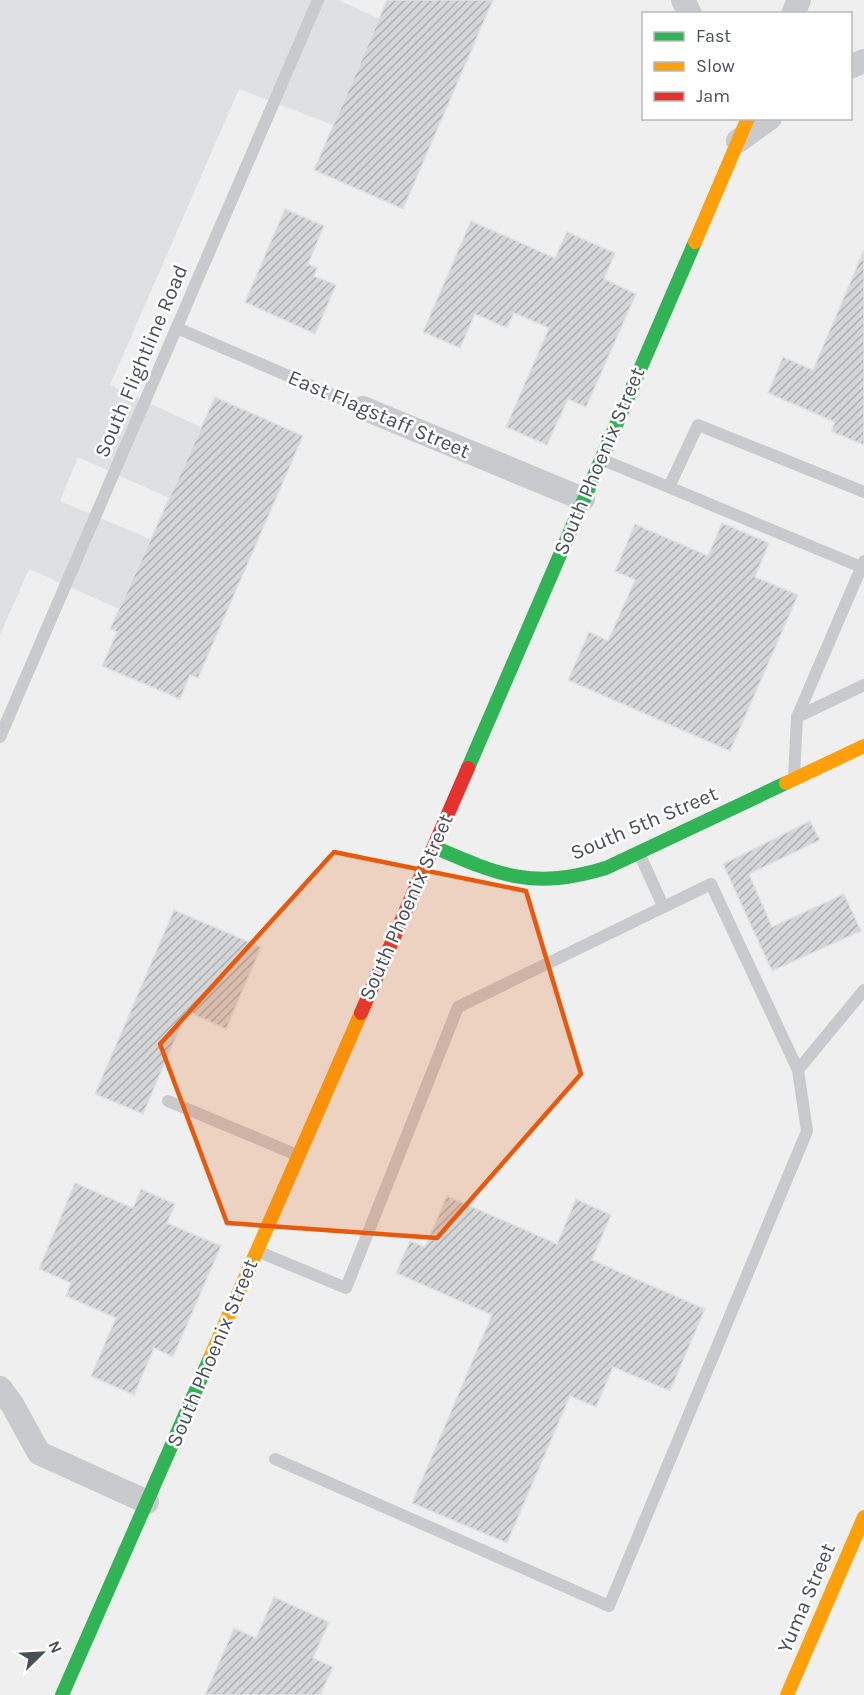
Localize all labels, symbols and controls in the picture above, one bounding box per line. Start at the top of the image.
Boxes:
legend [642,12,852,120]
text: Fast [696,25,731,47]
text: Slow [696,55,735,77]
text: Jam [696,85,730,107]
street label: South Flightline Road [90,261,192,461]
street label: South Phoenix Street [549,364,649,558]
street label: East Flagstaff Street [285,365,474,463]
street label: South 5th Street [567,781,721,865]
street label: South Phoenix Street [354,810,458,1004]
street label: South Phoenix Street [162,1256,262,1450]
street label: Yuma Street [772,1540,840,1656]
north arrow [12,1623,72,1683]
text: N [44,1638,66,1656]

